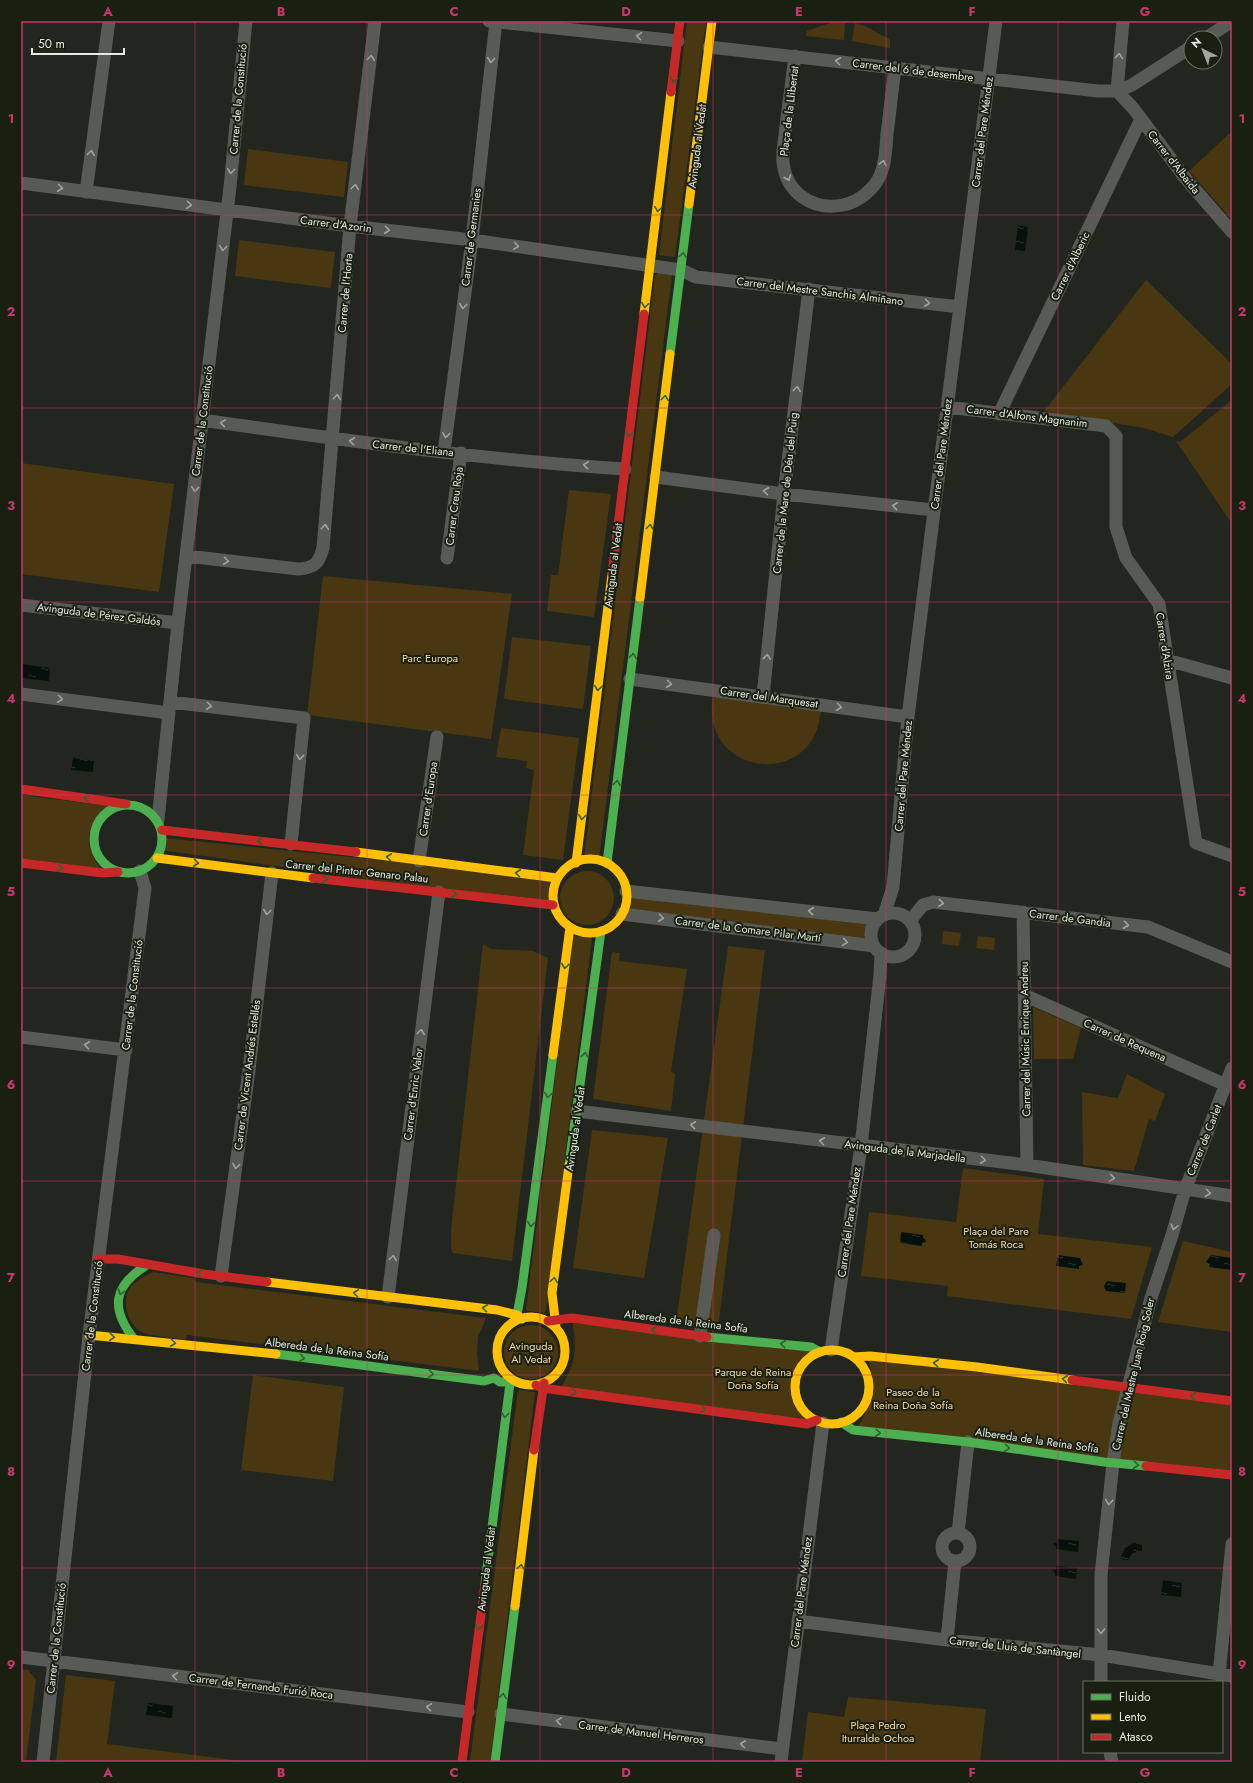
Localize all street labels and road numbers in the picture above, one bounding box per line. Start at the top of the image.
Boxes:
street label: Carrer de la Constitució [225,43,251,155]
street label: Carrer del 6 de desembre [852,55,975,85]
street label: Plaça de la Llibertat [776,65,803,157]
street label: Carrer del Pare Méndez [967,76,997,188]
street label: Avinguda al Vedat [684,103,710,189]
street label: Carrer d'Albaida [1144,127,1204,197]
street label: Carrer de Germanies [457,186,485,287]
street label: Carrer d'Azorin [299,212,373,236]
street label: Carrer d'Alberic [1047,229,1093,303]
street label: Carrer de l'Horta [334,253,356,333]
street label: Carrer del Mestre Sanchis Almiñano [736,273,904,309]
street label: Carrer de la Constitució [187,365,217,477]
street label: Carrer del Pare Méndez [926,398,956,510]
street label: Carrer d'Alfons Magnanim [966,401,1088,431]
street label: Carrer de la Mare de Déu del Puig [769,412,801,574]
street label: Carrer de l'Eliana [372,436,454,460]
street label: Carrer Creu Roja [441,466,467,546]
street label: Avinguda al Vedat [600,522,626,608]
street label: Avinguda de Pérez Galdós [36,598,162,630]
street label: Carrer d'Alzira [1152,611,1178,681]
street label: Carrer del Marquesat [719,682,819,712]
street label: Carrer del Pare Méndez [890,720,916,832]
street label: Carrer d'Europa [415,761,441,837]
street label: Carrer del Pintor Genaro Palau [285,856,429,886]
street label: Carrer de Gandia [1028,905,1112,931]
street label: Carrer de la Comare Pilar Martí [674,912,823,946]
street label: Carrer de la Constitució [117,939,147,1051]
street label: Carrer del Músic Enrique Andreu [1016,961,1034,1117]
street label: Carrer de Vicent Andrés Estellés [230,998,264,1151]
street label: Carrer de Requena [1081,1015,1169,1065]
street label: Carrer d'Enric Valor [399,1047,427,1141]
street label: Avinguda al Vedat [561,1086,589,1172]
street label: Carrer de Carlet [1182,1102,1226,1178]
street label: Avinguda de la Marjadella [844,1136,966,1166]
street label: Carrer del Pare Méndez [833,1166,865,1278]
street label: Carrer de la Constitució [77,1260,107,1372]
street label: Carrer del Mestre Juan Roig Soler [1108,1296,1158,1452]
street label: Albereda de la Reina Sofía [623,1305,749,1337]
street label: Albereda de la Reina Sofía [264,1333,390,1365]
street label: Albereda de la Reina Sofía [974,1423,1100,1457]
street label: Avinguda al Vedat [473,1526,499,1612]
street label: Carrer del Pare Méndez [786,1536,816,1648]
street label: Carrer de la Constitució [42,1582,70,1694]
street label: Carrer de Lluís de Santàngel [948,1632,1082,1662]
street label: Carrer de Fernando Furió Roca [188,1669,334,1703]
street label: Carrer de Manuel Herreros [577,1716,705,1748]

